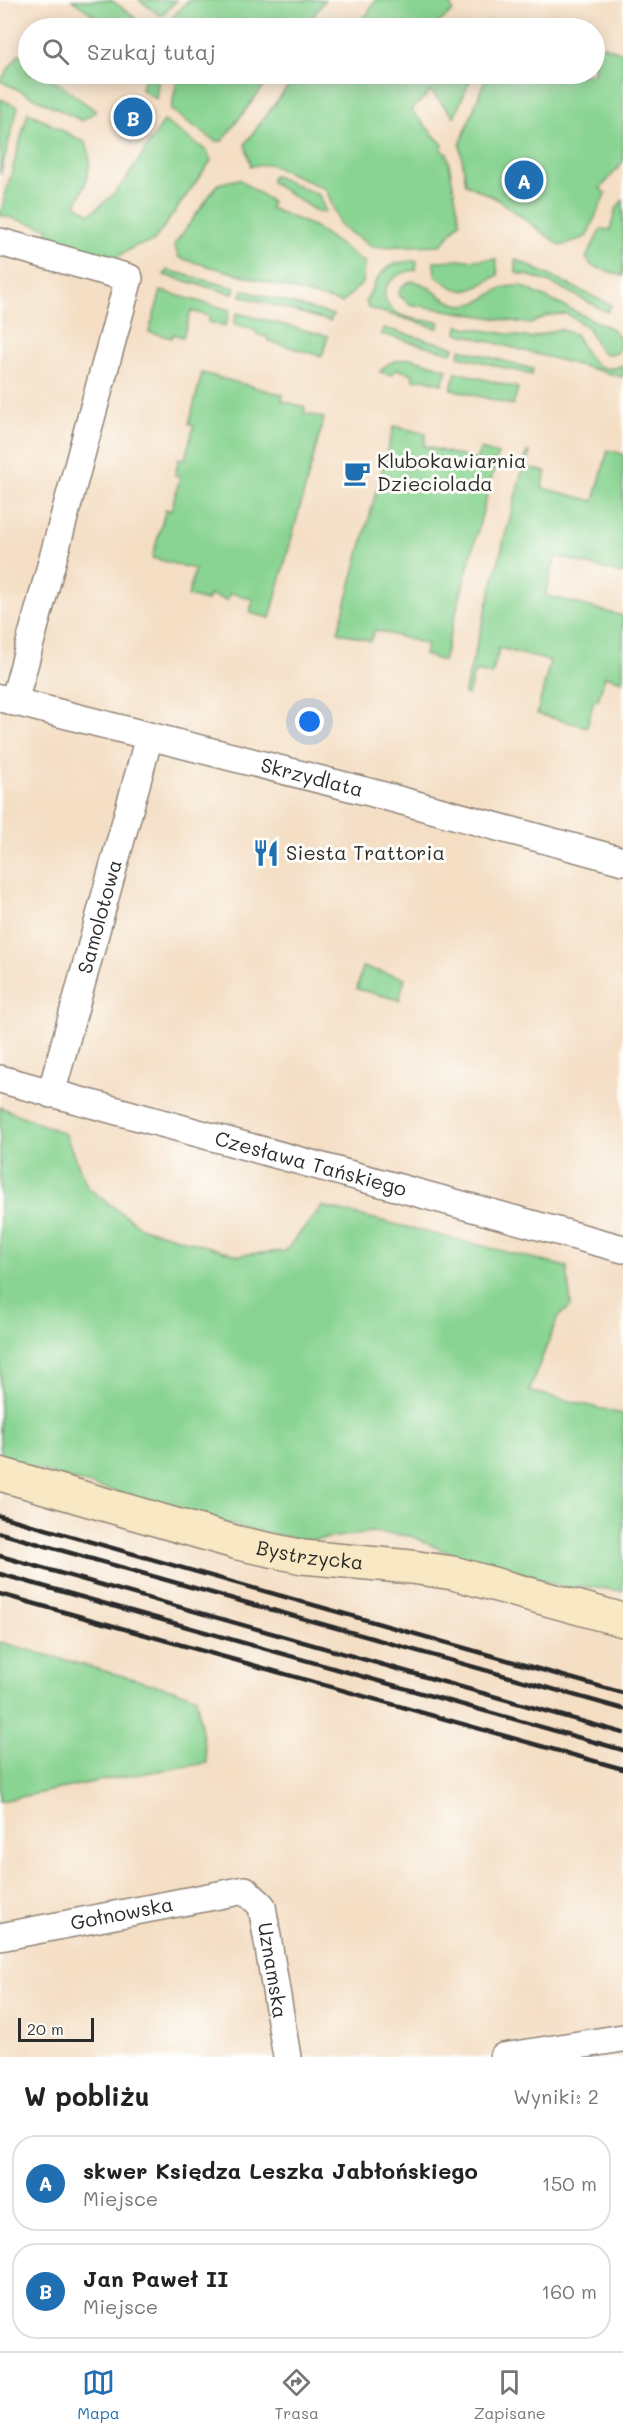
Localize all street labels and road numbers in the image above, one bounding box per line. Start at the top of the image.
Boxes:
street label: Skrzydlata [258,751,366,802]
street label: Samolotowa [71,856,127,976]
street label: Czesława Tańskiego [212,1124,410,1201]
street label: Bystrzycka [254,1533,365,1575]
street label: Gołnowska [68,1890,175,1935]
street label: Uznamska [253,1920,294,2020]

